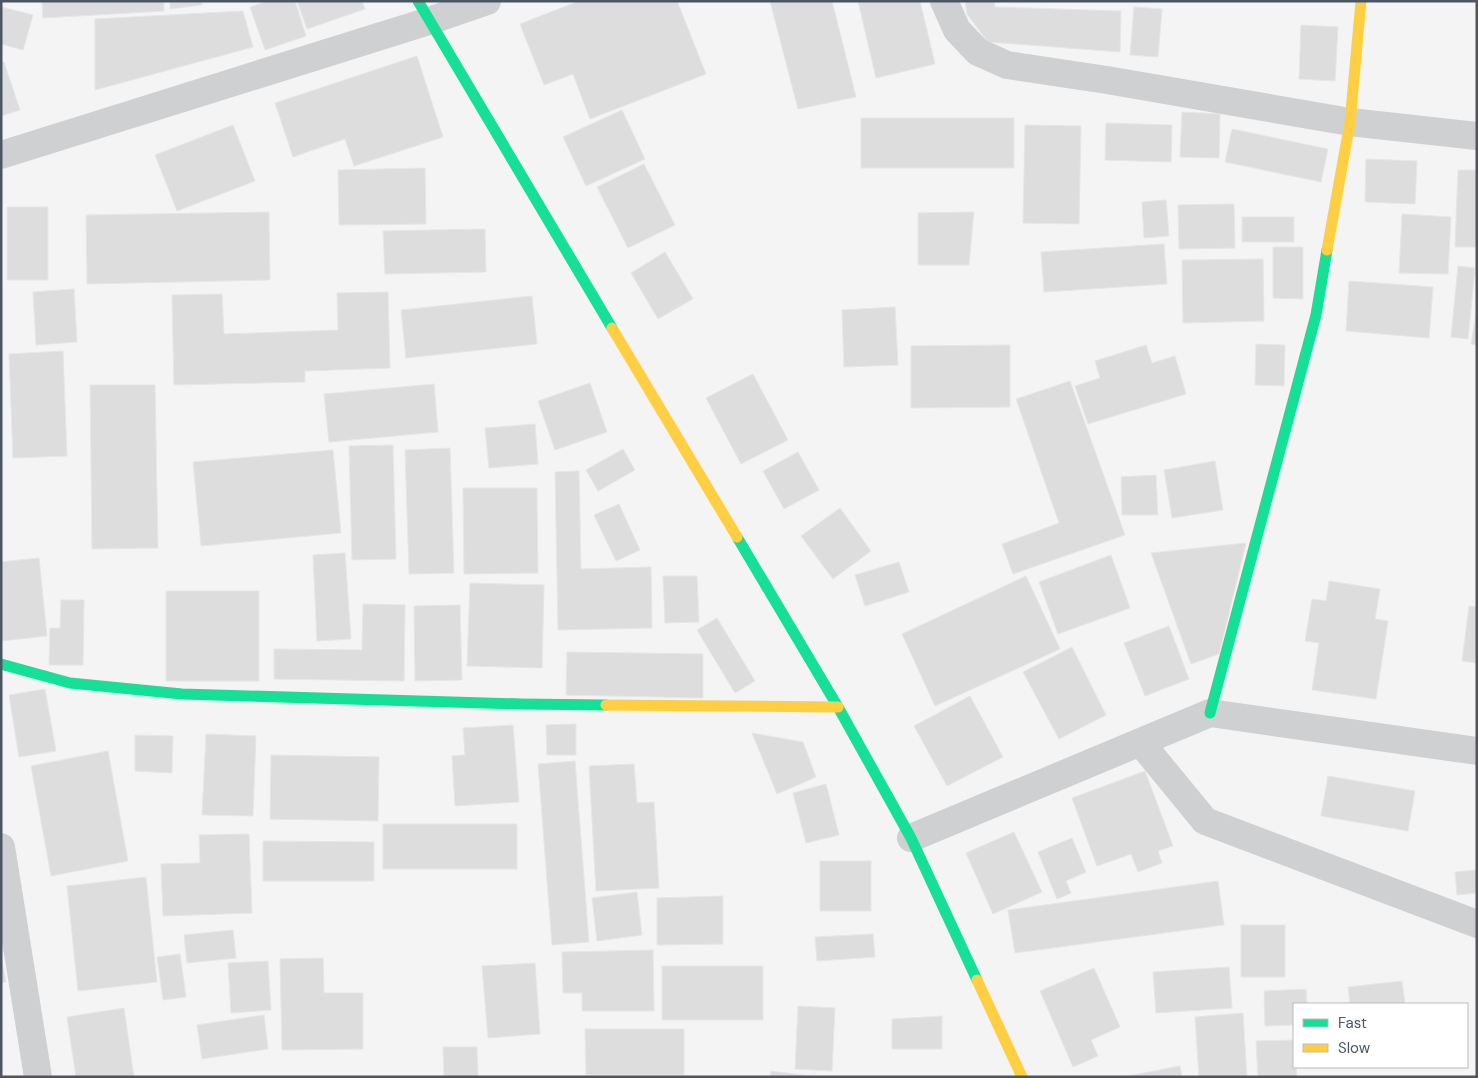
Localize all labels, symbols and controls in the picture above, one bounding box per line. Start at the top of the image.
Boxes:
legend [1293,1003,1468,1068]
text: Fast [1338,1013,1367,1033]
text: Slow [1338,1038,1371,1058]

